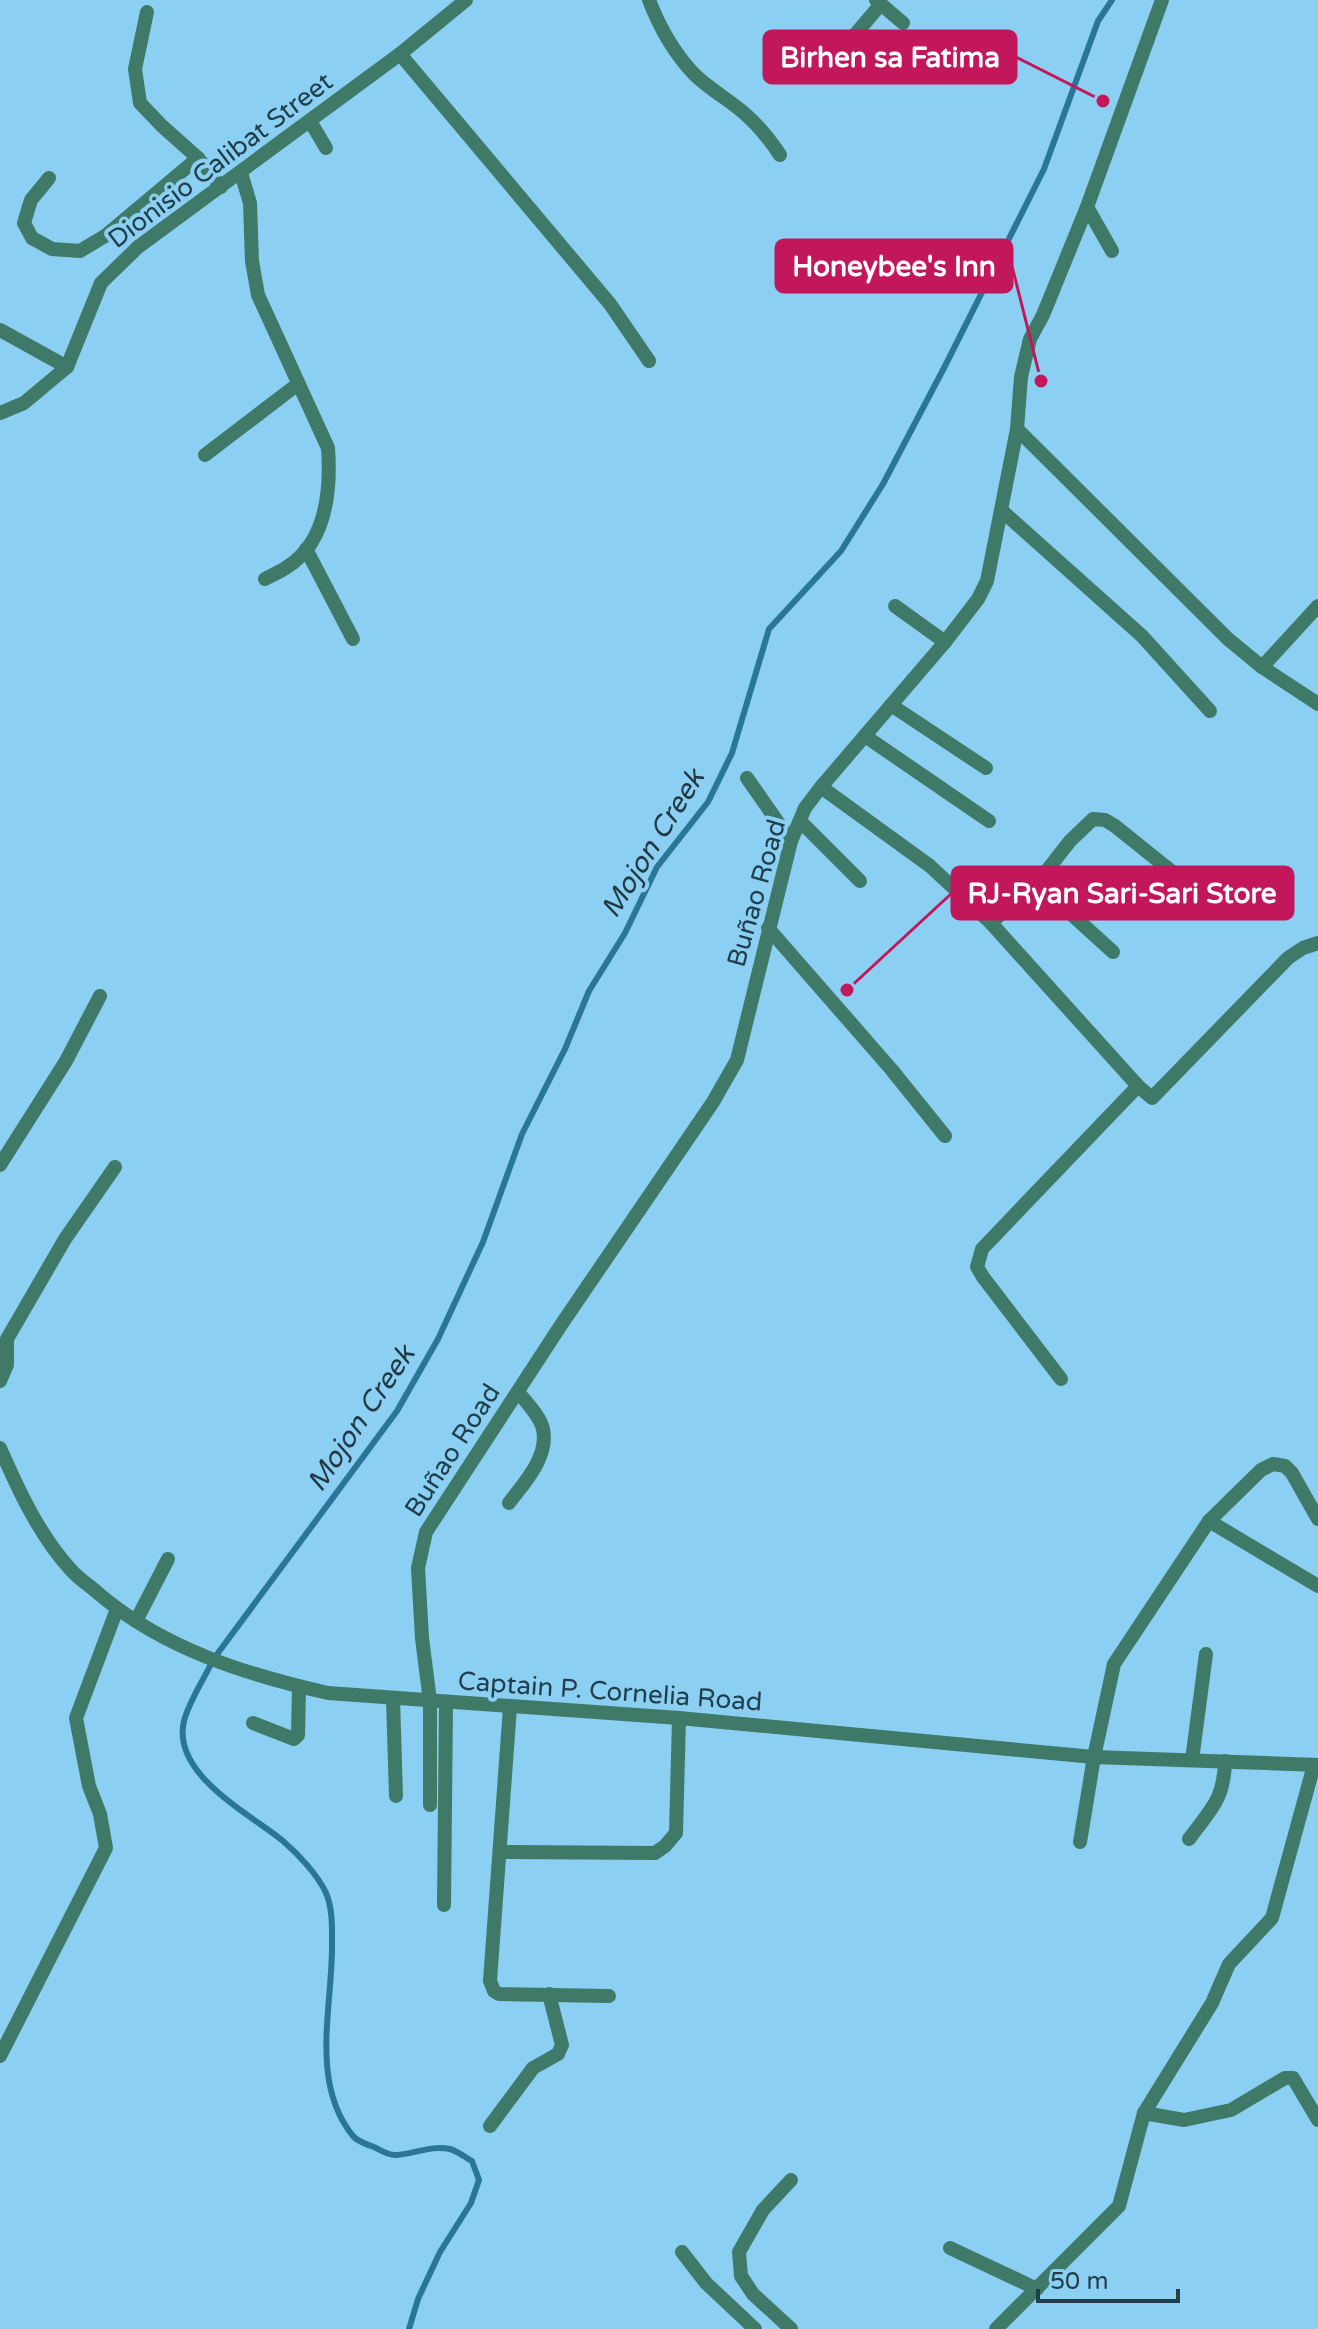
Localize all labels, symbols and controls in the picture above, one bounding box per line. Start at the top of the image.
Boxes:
callout: Birhen sa Fatima [764,31,1016,83]
text: Birhen sa Fatima [780,41,1000,75]
street label: Dionisio Calibat Street [102,66,339,255]
callout: Honeybee's Inn [776,240,1012,292]
text: Honeybee's Inn [792,250,996,284]
water label: Mojon Creek [594,762,713,924]
street label: Buñao Road [721,816,792,970]
callout: RJ-Ryan Sari-Sari Store [952,867,1293,919]
text: RJ-Ryan Sari-Sari Store [967,877,1277,911]
water label: Mojon Creek [300,1338,423,1498]
street label: Buñao Road [398,1378,507,1522]
street label: Captain P. Cornelia Road [457,1665,763,1718]
scale bar [1038,2253,1178,2303]
text: 50 m [1050,2267,1108,2296]

